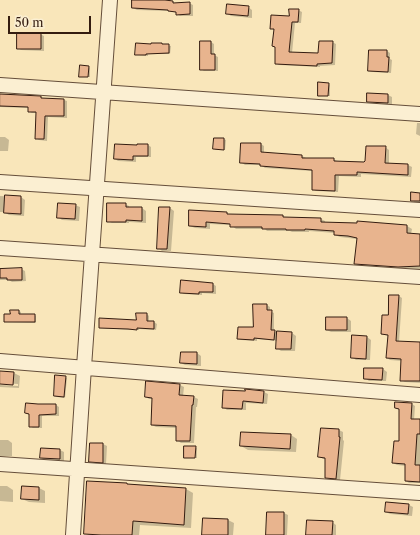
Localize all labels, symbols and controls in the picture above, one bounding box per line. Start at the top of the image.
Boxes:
scale bar [10,8,93,34]
text: 50 m [15,15,44,30]

